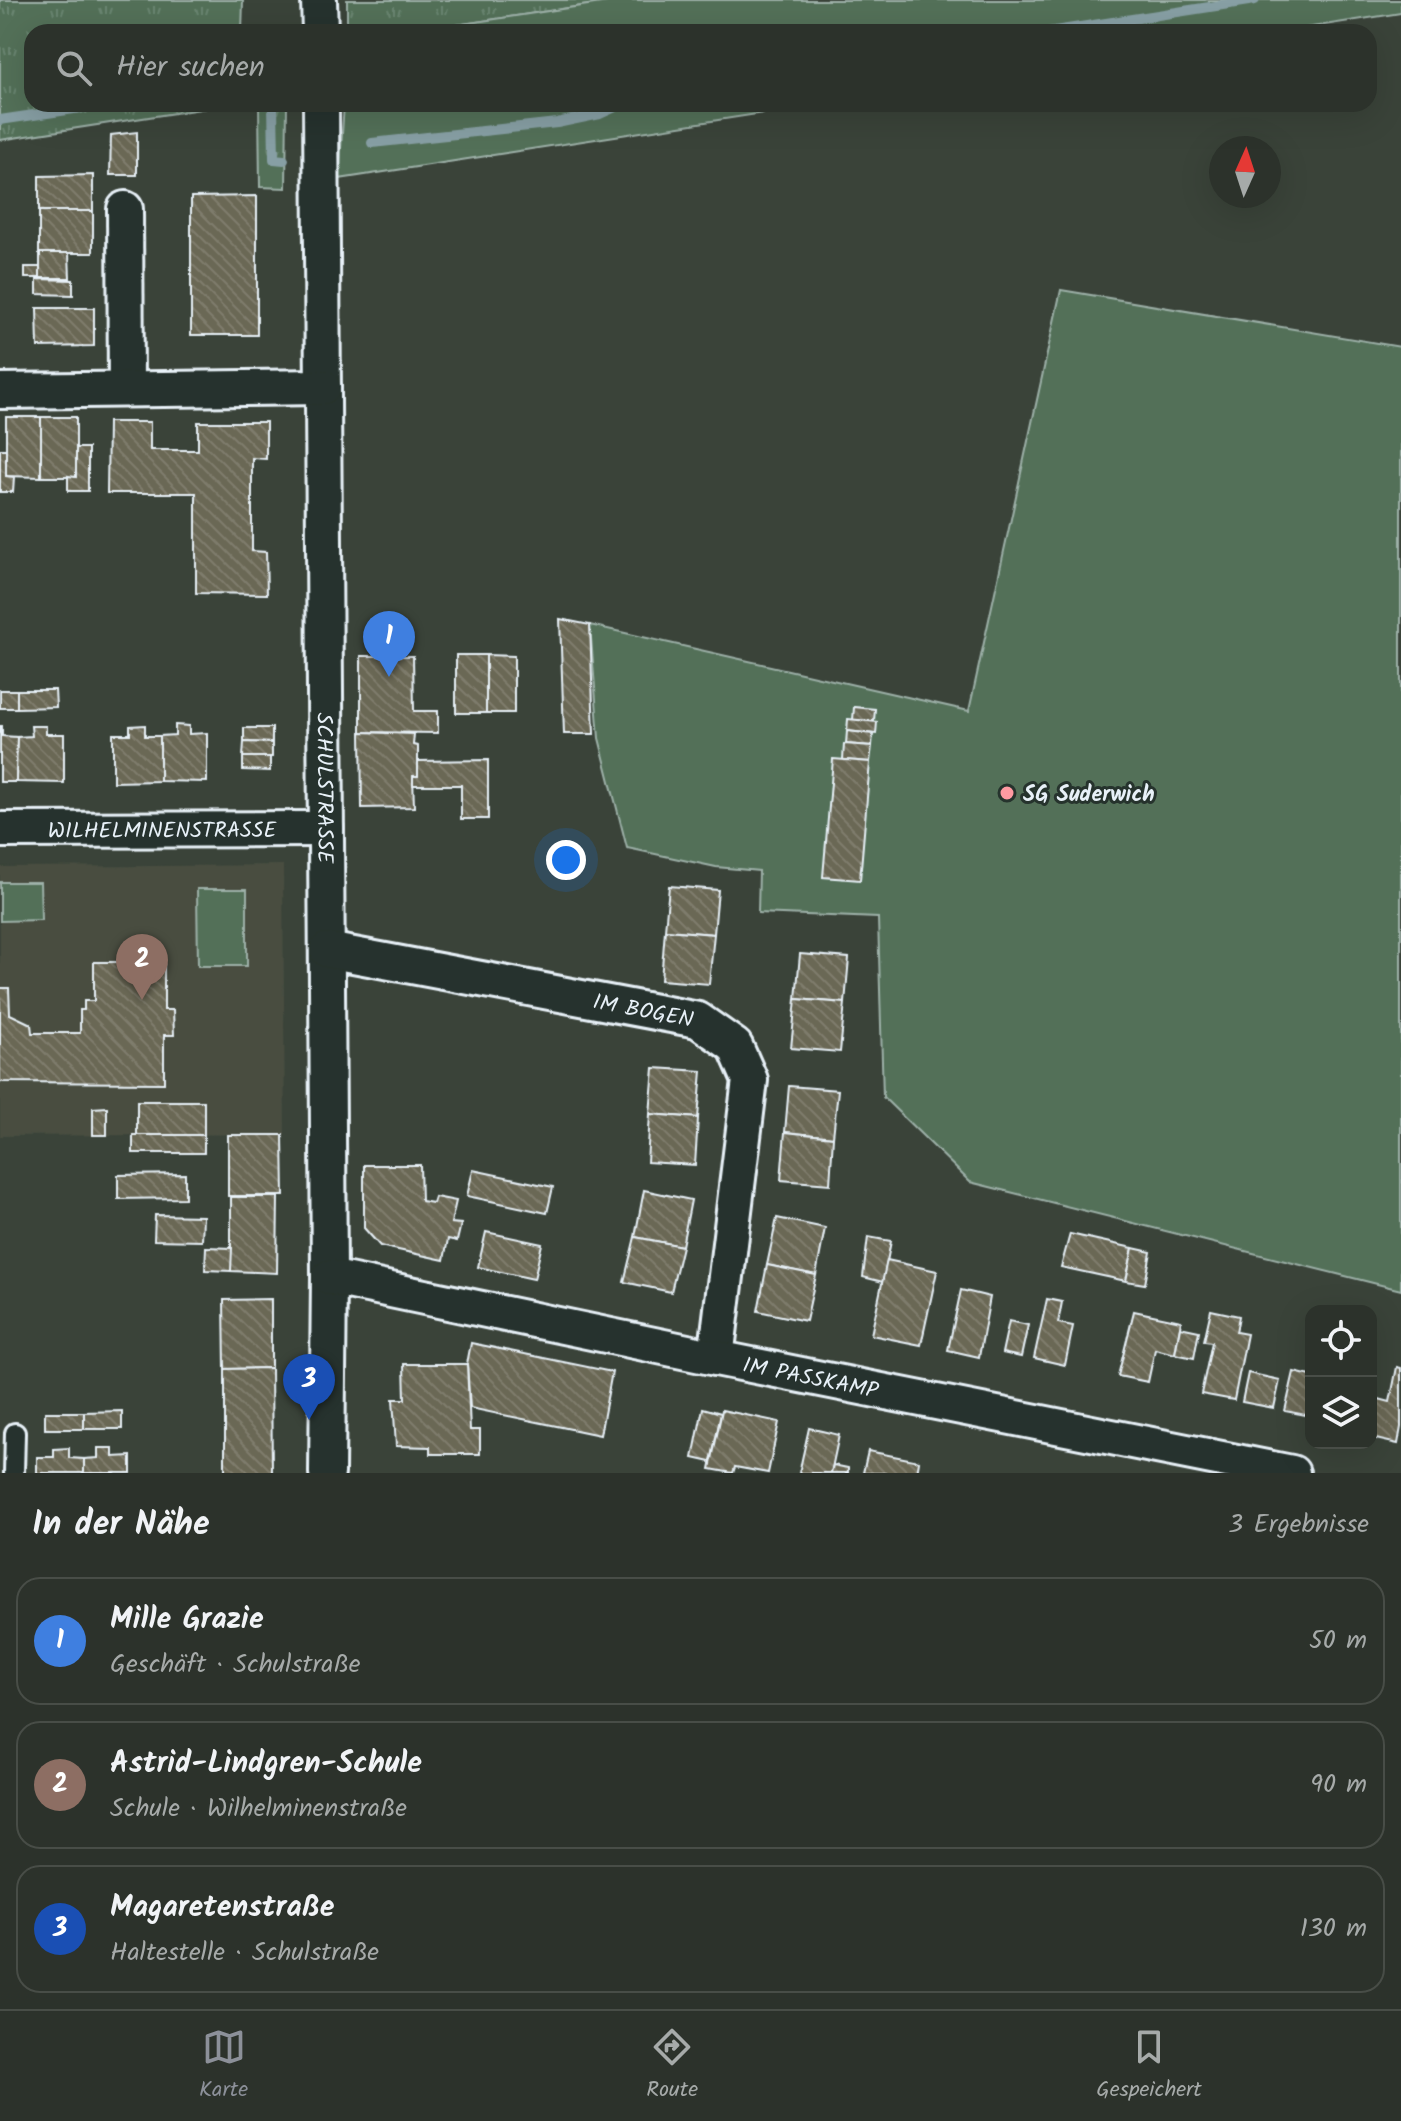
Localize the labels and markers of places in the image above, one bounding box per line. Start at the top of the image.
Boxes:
pin: 1 [363,611,415,677]
place label: SG Suderwich [1023,778,1155,813]
marker: SG Suderwich [998,784,1016,802]
pin: 2 [116,934,168,1000]
pin: 3 [283,1354,335,1420]

